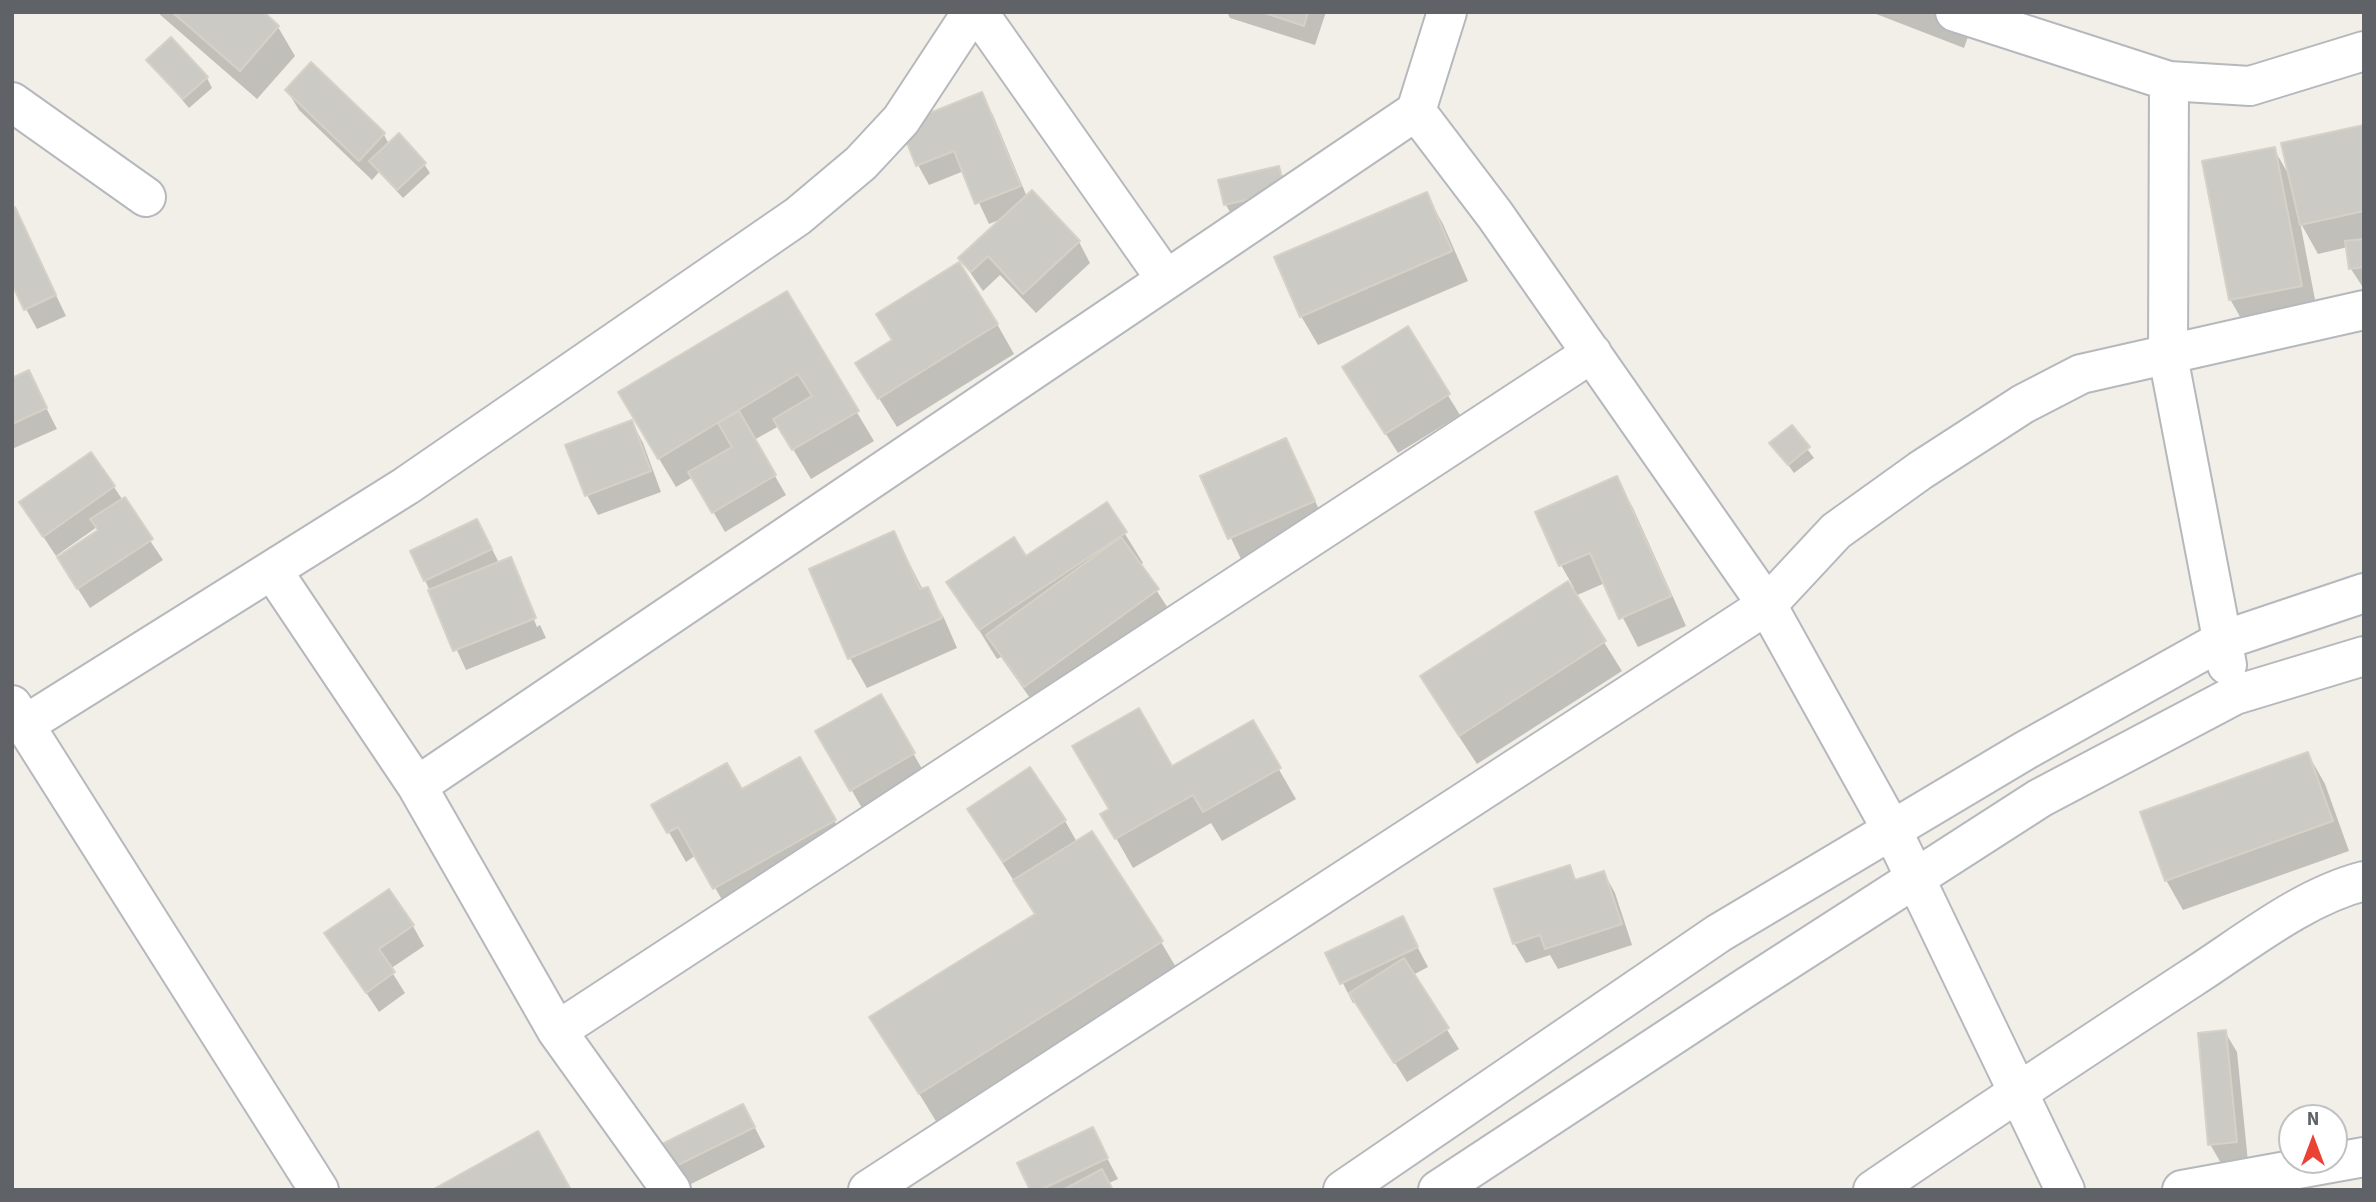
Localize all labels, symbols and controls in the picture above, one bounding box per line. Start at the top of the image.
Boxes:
north arrow [2278,1104,2348,1174]
text: N [2307,1106,2319,1133]

